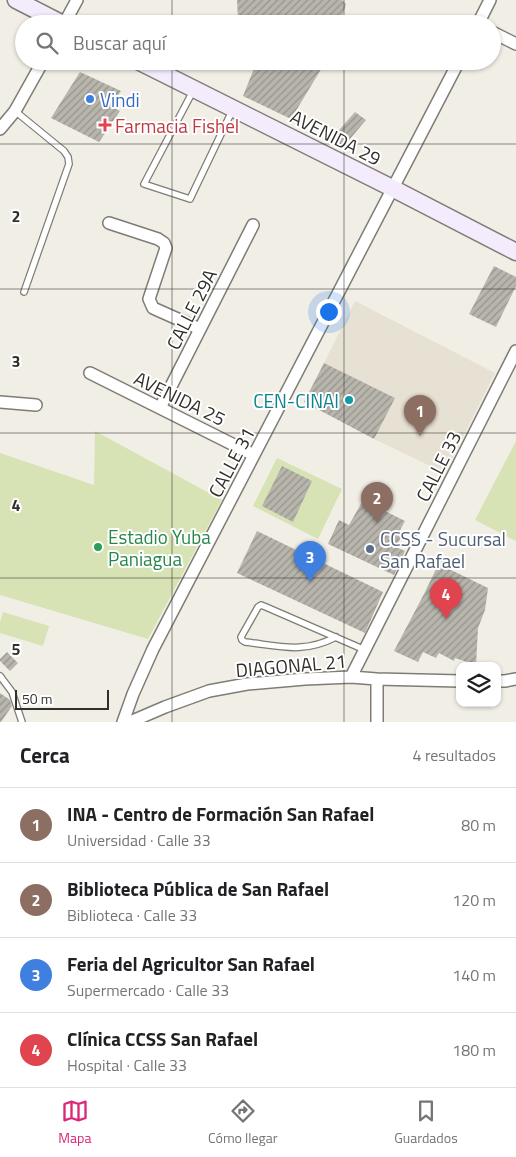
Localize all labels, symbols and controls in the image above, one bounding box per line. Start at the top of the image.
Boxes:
search box [15,15,501,70]
text: Buscar aquí [73,28,166,57]
icon: search [33,29,61,57]
place label: Vindi [100,85,140,114]
marker: Vindi [84,93,96,105]
street label: AVENIDA 29 [285,102,387,172]
place label: Farmacia Fishel [115,111,239,140]
marker: Farmacia Fishel [99,119,111,131]
text: 2 [12,204,20,228]
street label: CALLE 29A [158,264,224,354]
your location [316,299,342,325]
text: 3 [12,349,20,373]
street label: AVENIDA 25 [129,363,231,433]
place label: CEN-CINAI [253,386,339,415]
marker: CEN-CINAI [343,394,355,406]
pin: 1 [404,395,436,436]
street label: CALLE 31 [200,422,262,502]
street label: CALLE 33 [408,426,468,506]
pin: 2 [361,482,393,523]
text: 4 [12,493,21,517]
place label: Estadio Yuba Paniagua [108,522,211,573]
place label: CCSS - Sucursal San Rafael [380,524,506,575]
marker: Estadio Yuba Paniagua [92,541,104,553]
pin: 3 [294,541,326,582]
marker: CCSS - Sucursal San Rafael [364,543,376,555]
pin: 4 [430,578,462,619]
text: 5 [12,637,21,661]
street label: DIAGONAL 21 [234,646,348,684]
map controls [456,662,501,707]
button: layers [456,662,501,707]
scale bar [15,687,109,710]
text: 50 m [22,688,52,709]
text: Cerca [20,739,70,771]
text: 4 resultados [412,743,496,767]
text: INA - Centro de Formación San Rafael [67,799,374,828]
text: 1 [32,813,40,837]
text: 80 m [461,813,496,837]
text: Universidad · Calle 33 [67,828,211,852]
text: Biblioteca Pública de San Rafael [67,874,329,903]
text: 2 [32,888,40,912]
text: 120 m [452,888,496,912]
text: Biblioteca · Calle 33 [67,903,197,927]
text: Feria del Agricultor San Rafael [67,949,315,978]
text: 3 [32,963,40,987]
text: 140 m [452,963,496,987]
text: Supermercado · Calle 33 [67,978,229,1002]
text: Clínica CCSS San Rafael [67,1024,258,1053]
text: 4 [32,1038,40,1062]
text: 180 m [452,1038,496,1062]
text: Hospital · Calle 33 [67,1053,187,1077]
tab: Mapa [58,1097,91,1148]
tab: Cómo llegar [208,1097,278,1148]
tab: Guardados [394,1097,458,1148]

